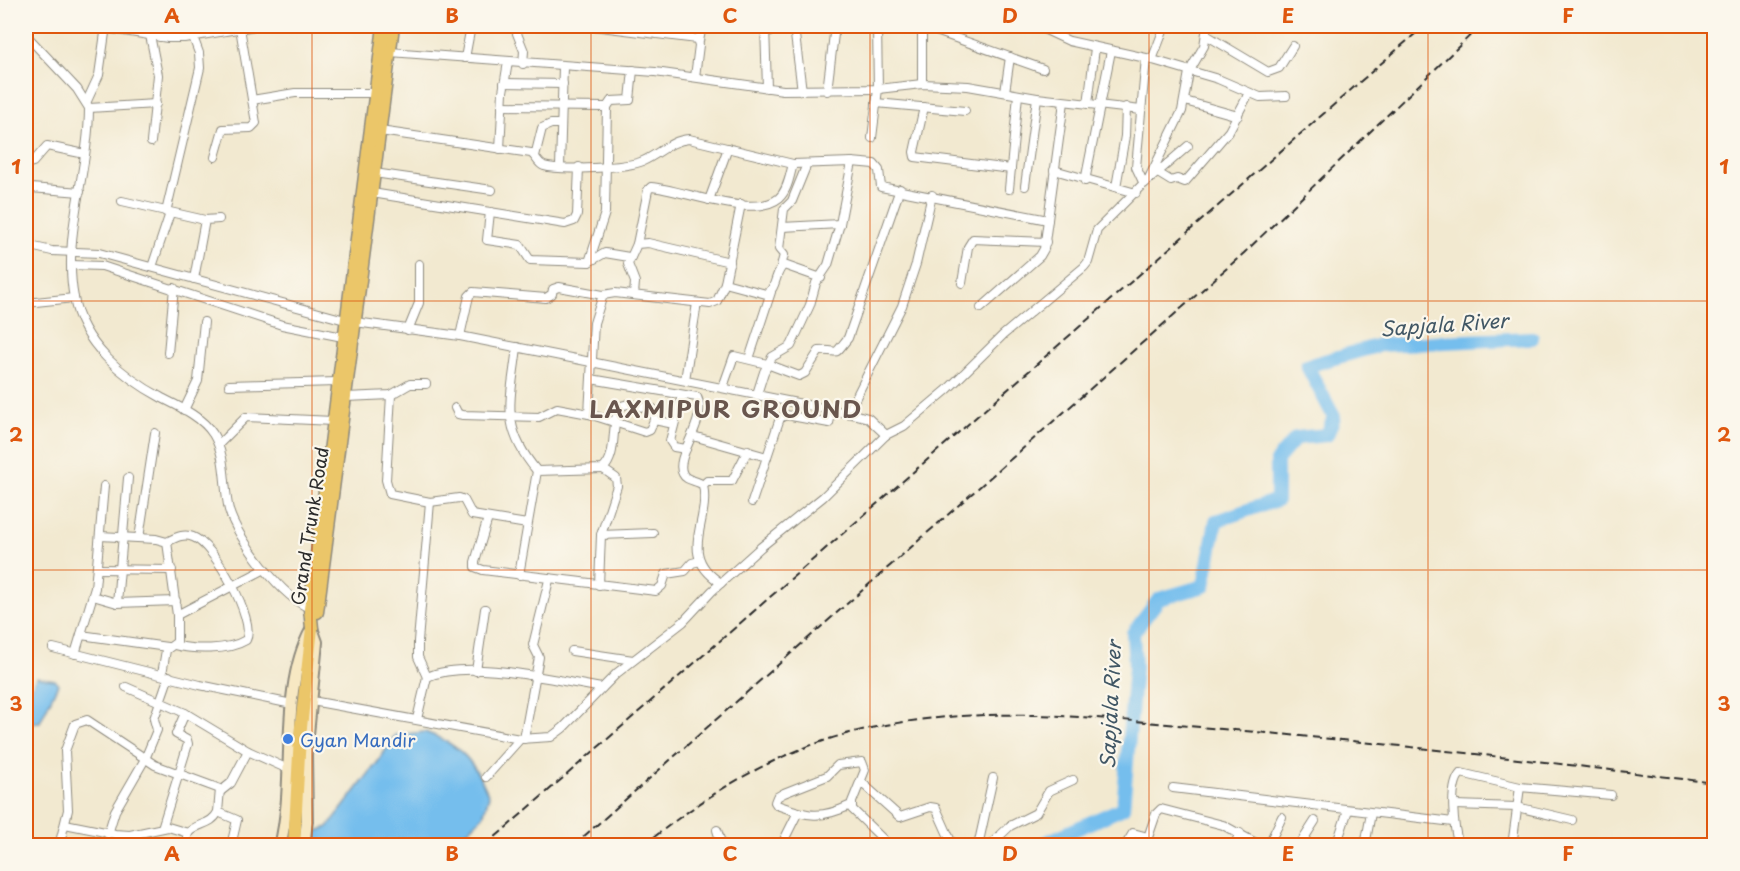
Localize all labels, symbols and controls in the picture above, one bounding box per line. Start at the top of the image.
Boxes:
text: A [164,0,180,30]
text: B [445,0,459,30]
text: C [722,0,738,30]
text: D [1002,0,1018,30]
text: E [1282,0,1294,30]
text: F [1562,0,1574,30]
text: 1 [11,151,21,181]
text: 1 [1719,151,1729,181]
water label: Sapjala River [1379,304,1512,343]
district label: LAXMIPUR GROUND [589,390,863,426]
text: 2 [9,419,23,449]
text: 2 [1717,419,1731,449]
street label: Grand Trunk Road [283,445,335,607]
water label: Sapjala River [1092,637,1128,770]
text: 3 [9,688,23,718]
text: 3 [1717,688,1731,718]
place label: Gyan Mandir [300,726,416,753]
marker: Gyan Mandir [281,732,295,746]
text: A [164,838,180,868]
text: B [445,838,459,868]
text: C [722,838,738,868]
text: D [1002,838,1018,868]
text: E [1282,838,1294,868]
text: F [1562,838,1574,868]

